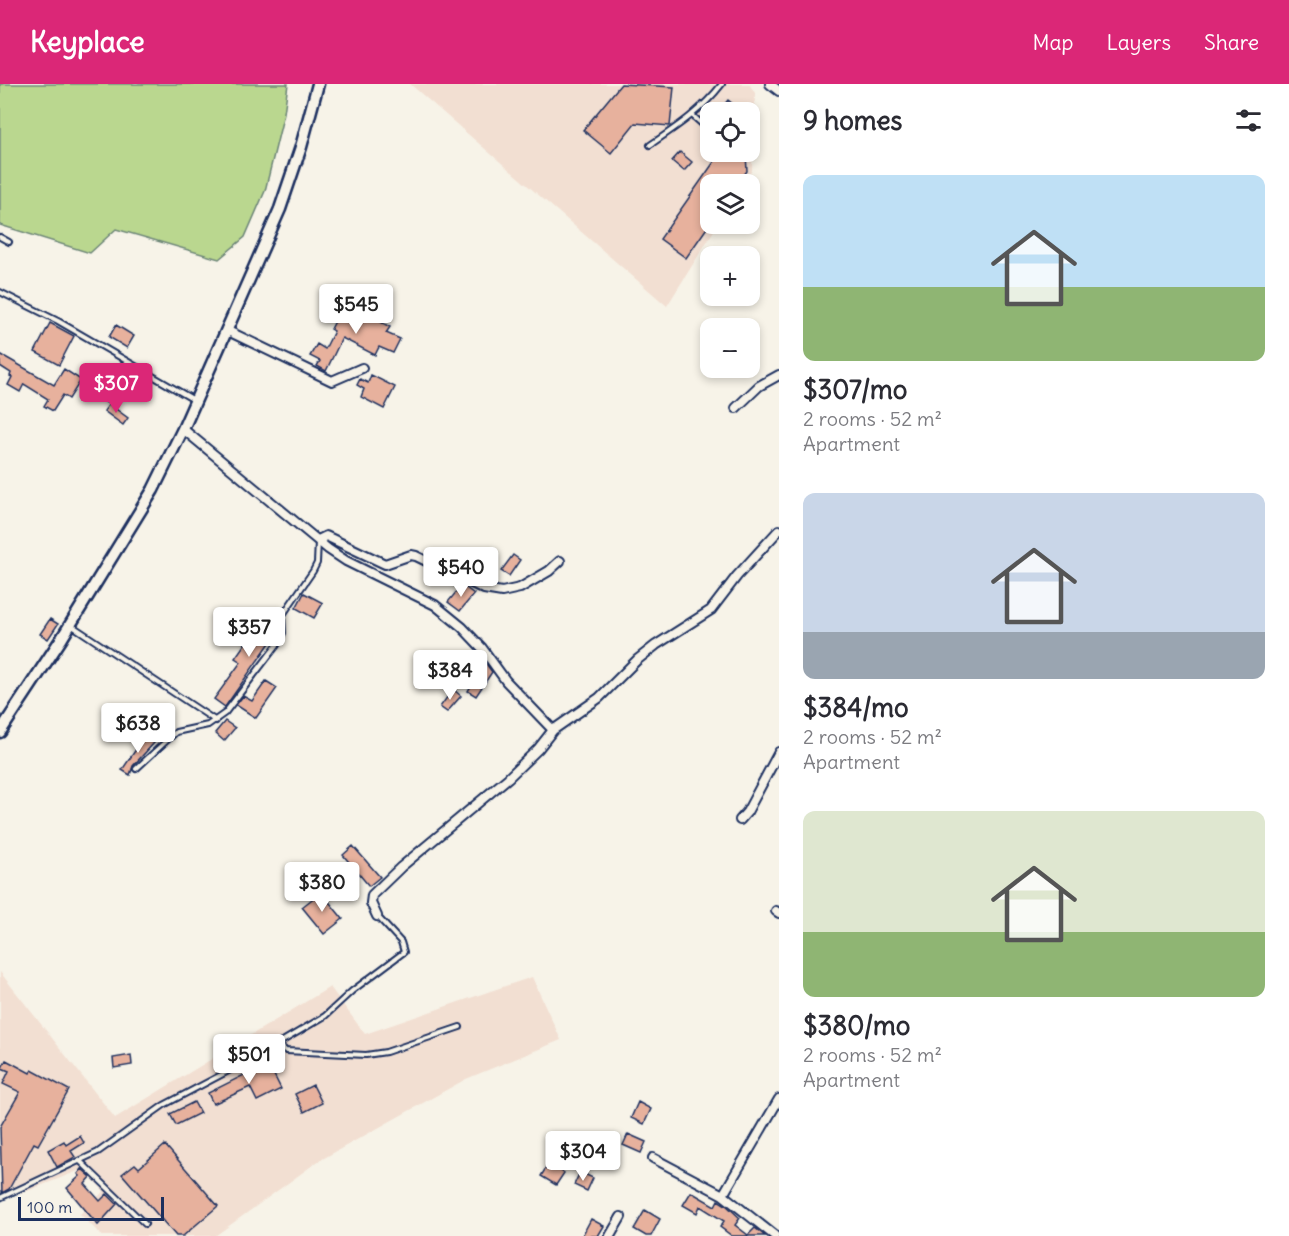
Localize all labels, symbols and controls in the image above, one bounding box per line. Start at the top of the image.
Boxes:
text: Keyplace [30,24,145,60]
text: Map [1033,29,1073,56]
text: Layers [1106,29,1171,56]
text: Share [1204,29,1259,56]
map controls [700,102,760,378]
button: locate [700,102,760,162]
text: 9 homes [803,104,902,137]
icon: filters [1232,104,1265,137]
button: layers [700,174,760,234]
icon: home [980,214,1088,322]
button: + [700,246,760,306]
pin: $545 [320,284,392,335]
text: $545 [333,291,379,316]
button: − [700,318,760,378]
pin: $307 [80,363,152,414]
text: $307 [93,370,139,395]
text: $307/mo [803,373,907,406]
text: 2 rooms · 52 m² [803,406,942,431]
text: Apartment [803,431,900,456]
icon: home [980,532,1088,640]
pin: $540 [425,547,497,598]
text: $540 [437,554,485,579]
pin: $357 [213,607,285,658]
text: $357 [227,614,271,639]
pin: $384 [414,650,486,701]
text: $384 [427,657,473,682]
text: $384/mo [803,691,909,724]
pin: $638 [102,703,174,754]
text: $638 [115,710,161,735]
text: 2 rooms · 52 m² [803,724,942,749]
text: Apartment [803,749,900,774]
icon: home [980,850,1088,958]
pin: $380 [286,862,358,913]
text: $380 [298,869,346,894]
text: $380/mo [803,1009,910,1042]
pin: $501 [213,1034,285,1085]
text: $501 [227,1041,271,1066]
text: 2 rooms · 52 m² [803,1042,942,1067]
text: Apartment [803,1067,900,1092]
pin: $304 [547,1131,619,1182]
text: $304 [559,1138,607,1163]
scale bar [18,1194,164,1222]
text: 100 m [27,1197,72,1217]

